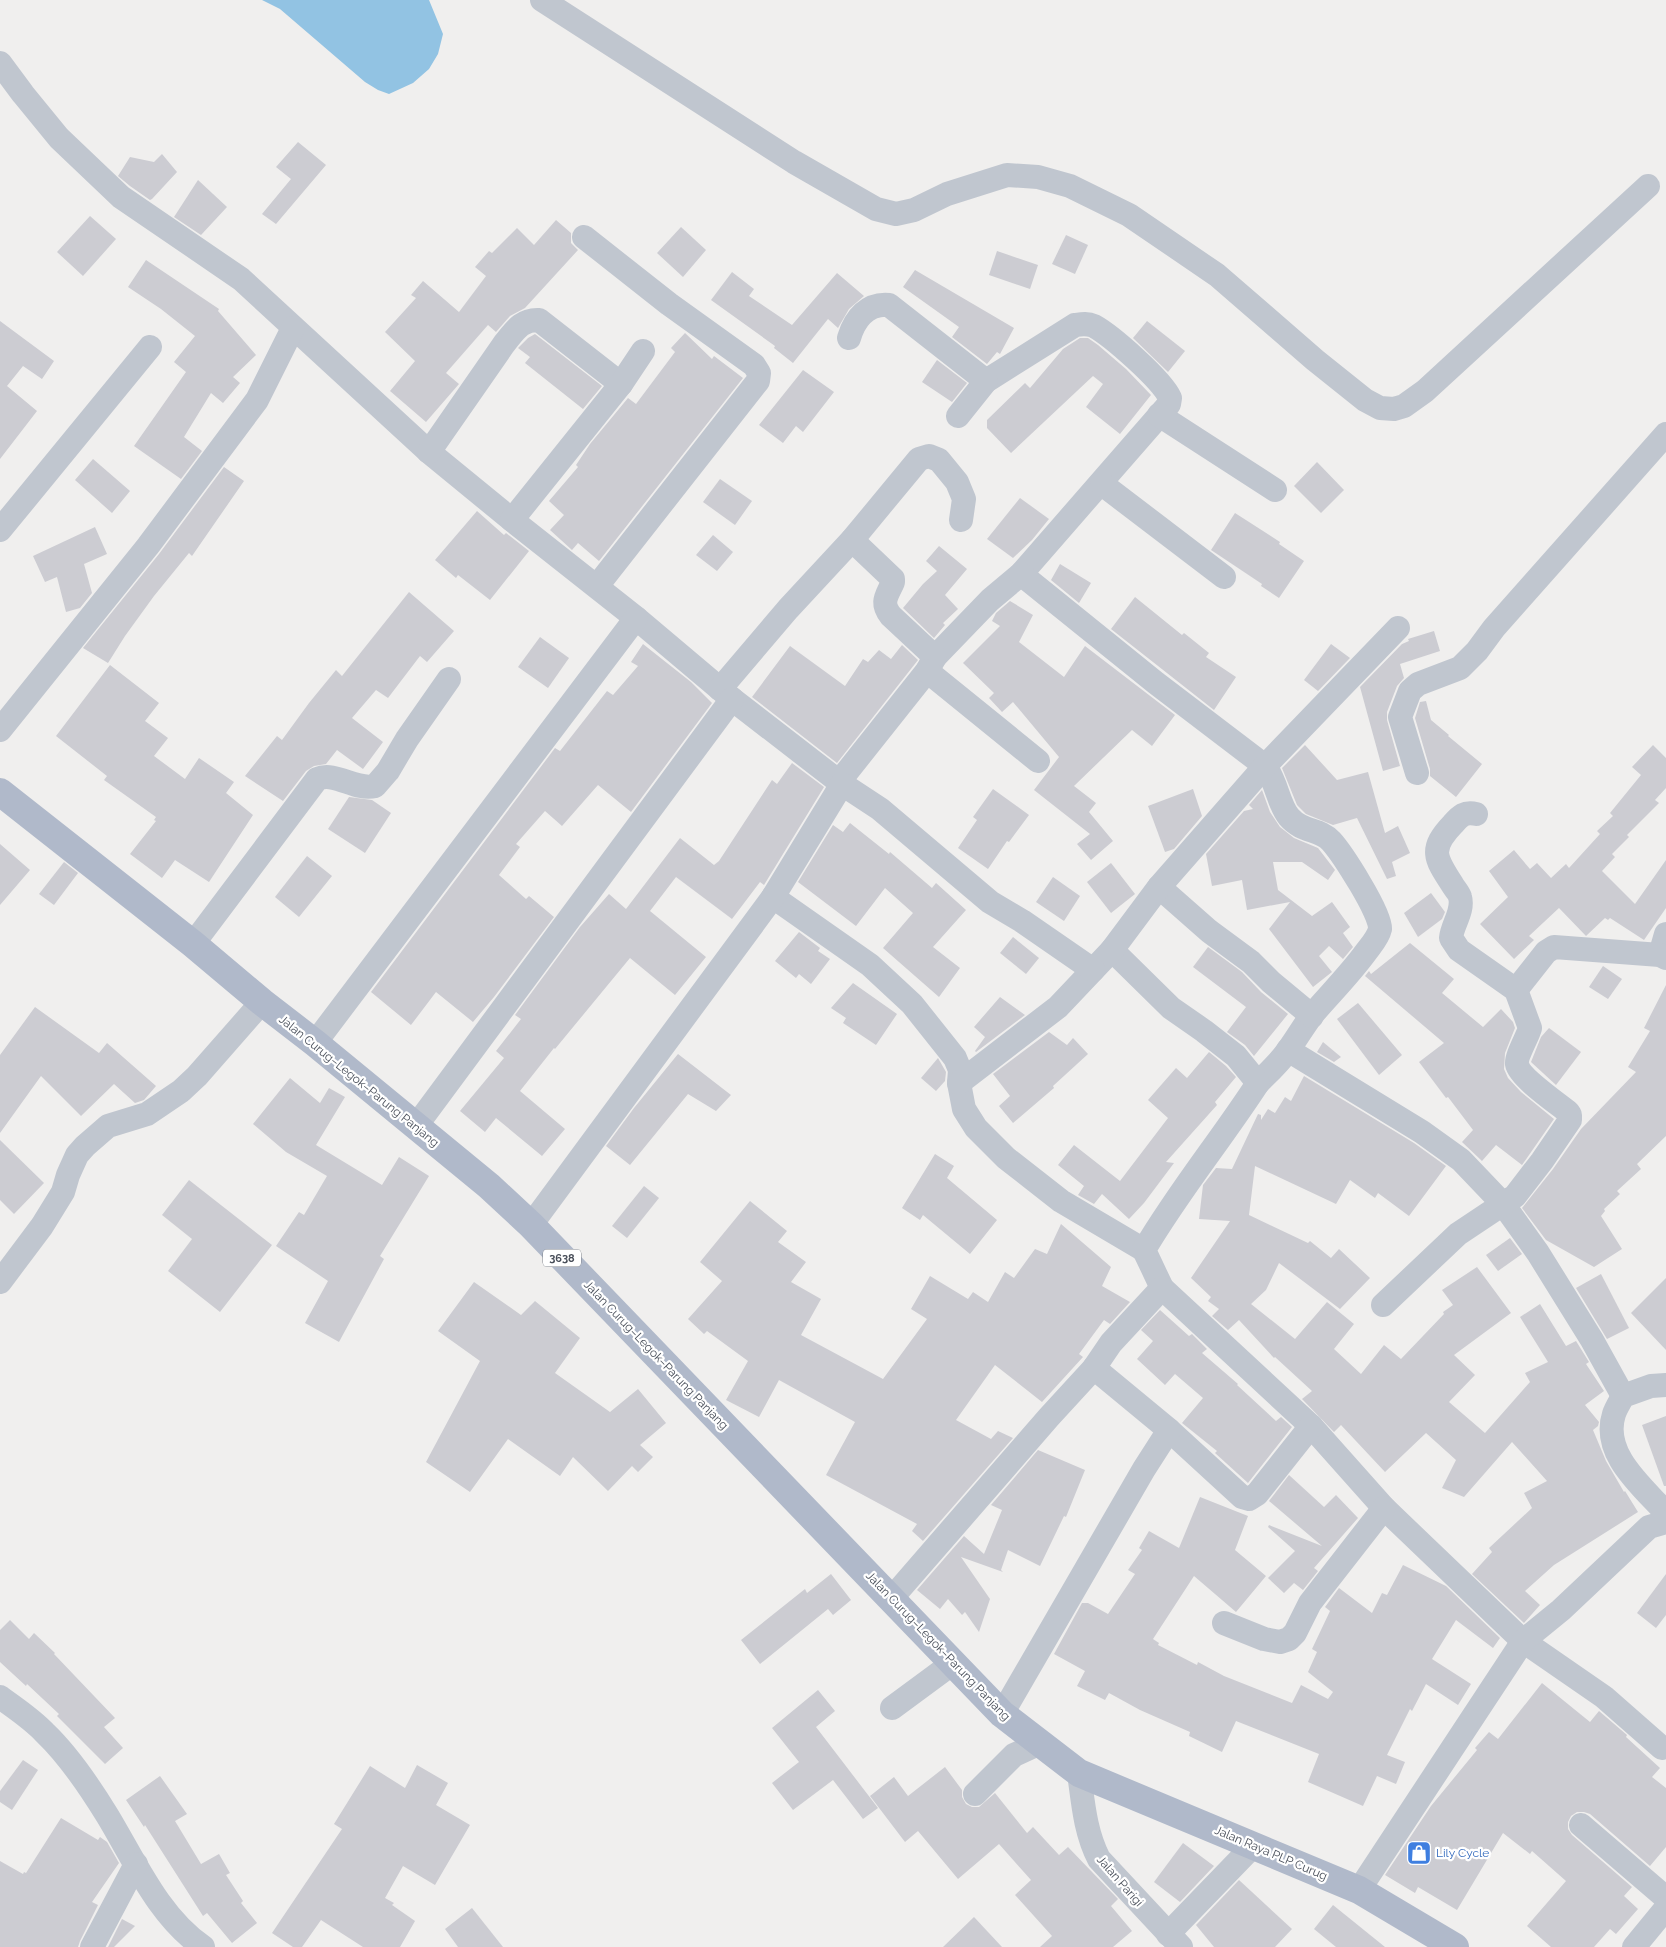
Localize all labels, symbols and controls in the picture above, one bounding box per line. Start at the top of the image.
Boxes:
street label: Jalan Curug–Legok–Parung Panjang [276,1012,442,1150]
road number: 3638 [543,1250,581,1266]
street label: Jalan Curug–Legok–Parung Panjang [581,1278,731,1432]
street label: Jalan Curug–Legok–Parung Panjang [863,1569,1013,1723]
street label: Jalan Raya PLP Curug [1213,1823,1329,1883]
shop icon: Lily Cycle [1406,1840,1432,1866]
place label: Lily Cycle [1436,1846,1489,1860]
street label: Jalan Parigi [1094,1853,1146,1909]

